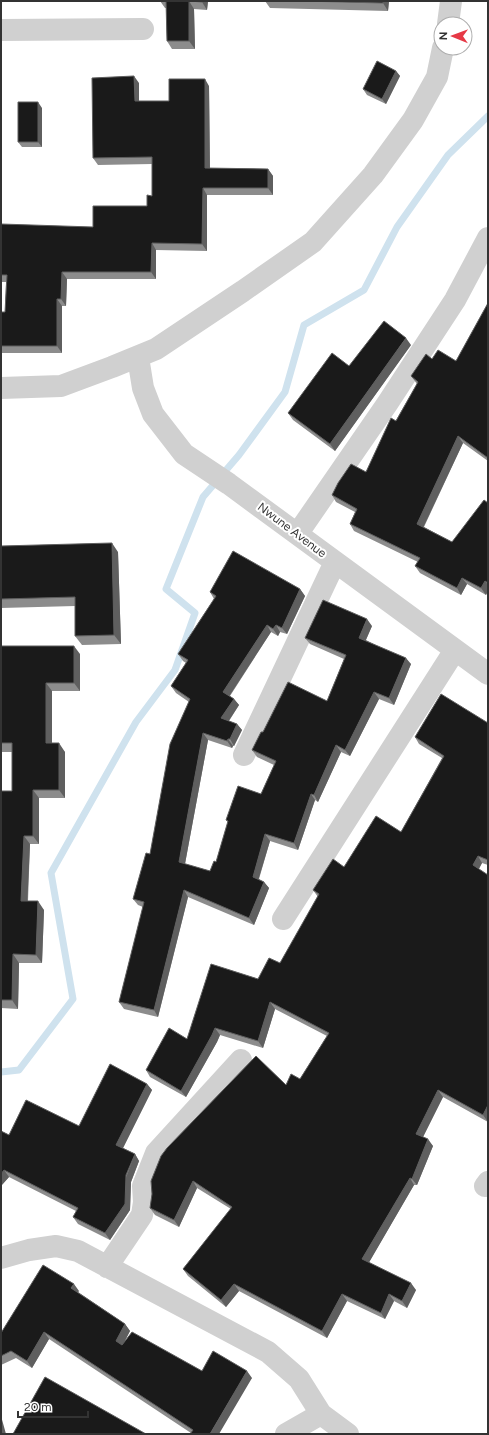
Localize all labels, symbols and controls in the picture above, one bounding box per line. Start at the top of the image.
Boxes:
north arrow [433,16,473,56]
text: N [437,31,450,40]
street label: Nwune Avenue [255,500,329,561]
scale bar [18,1393,88,1419]
text: 20 m [24,1400,52,1414]

